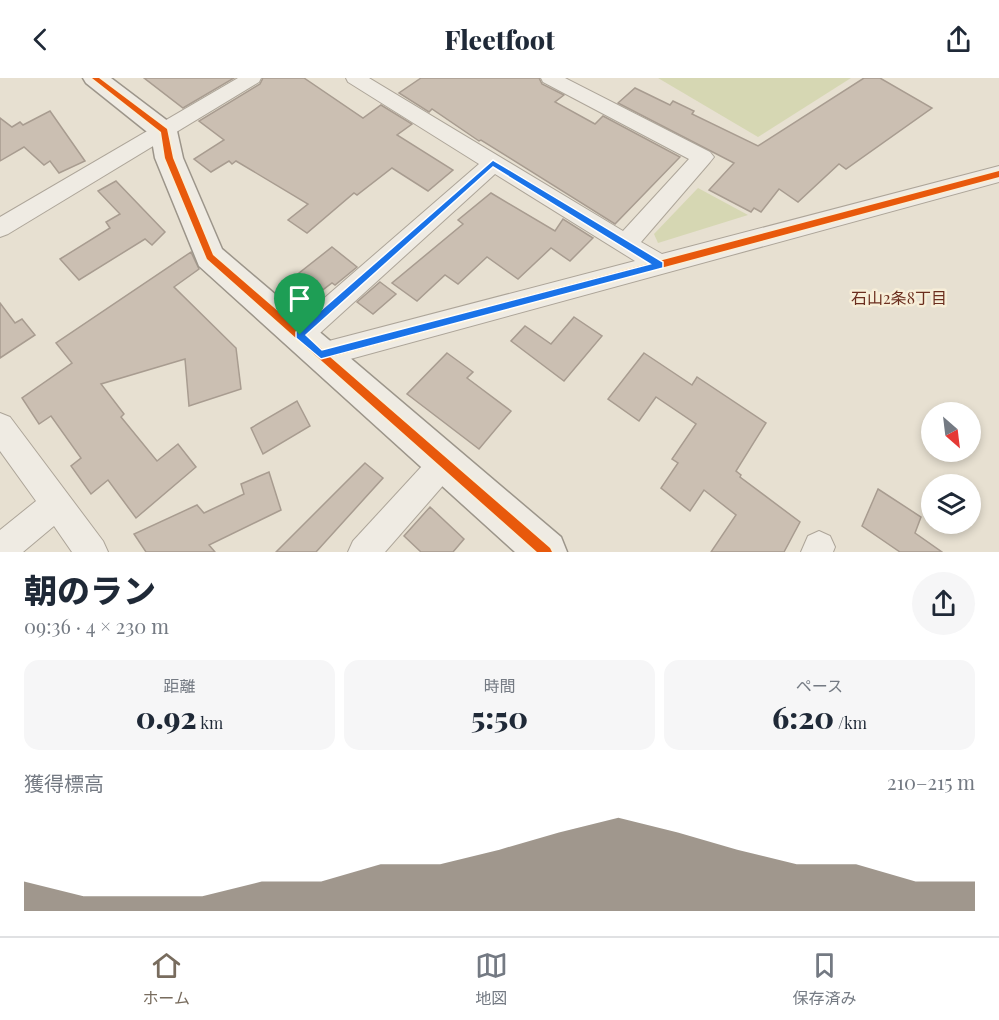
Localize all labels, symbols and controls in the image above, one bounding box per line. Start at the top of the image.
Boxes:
text: Fleetfoot [444,21,555,57]
icon: back [24,23,57,56]
icon: share [942,23,975,56]
pin [274,273,325,335]
icon: arrive [283,282,316,315]
district label: 石山2条8丁目 [851,287,947,308]
north arrow [921,402,981,462]
map controls [921,402,981,534]
button: layers [921,474,981,534]
text: 朝のラン [24,567,156,611]
button: share [912,572,975,635]
text: 09:36 · 4 × 230 m [24,612,169,639]
text: 距離 [163,675,196,696]
text: 時間 [483,675,516,696]
text: ペース [796,675,843,696]
text: 0.92 [136,697,197,737]
text: 5:50 [471,697,528,737]
text: 6:20 [772,697,834,737]
text: km [197,712,223,733]
text: /km [834,712,867,733]
text: 210–215 m [887,768,975,795]
text: 獲得標高 [24,769,104,796]
tab: ホーム [142,949,190,1009]
tab: 地図 [475,949,508,1009]
tab: 保存済み [793,949,857,1009]

